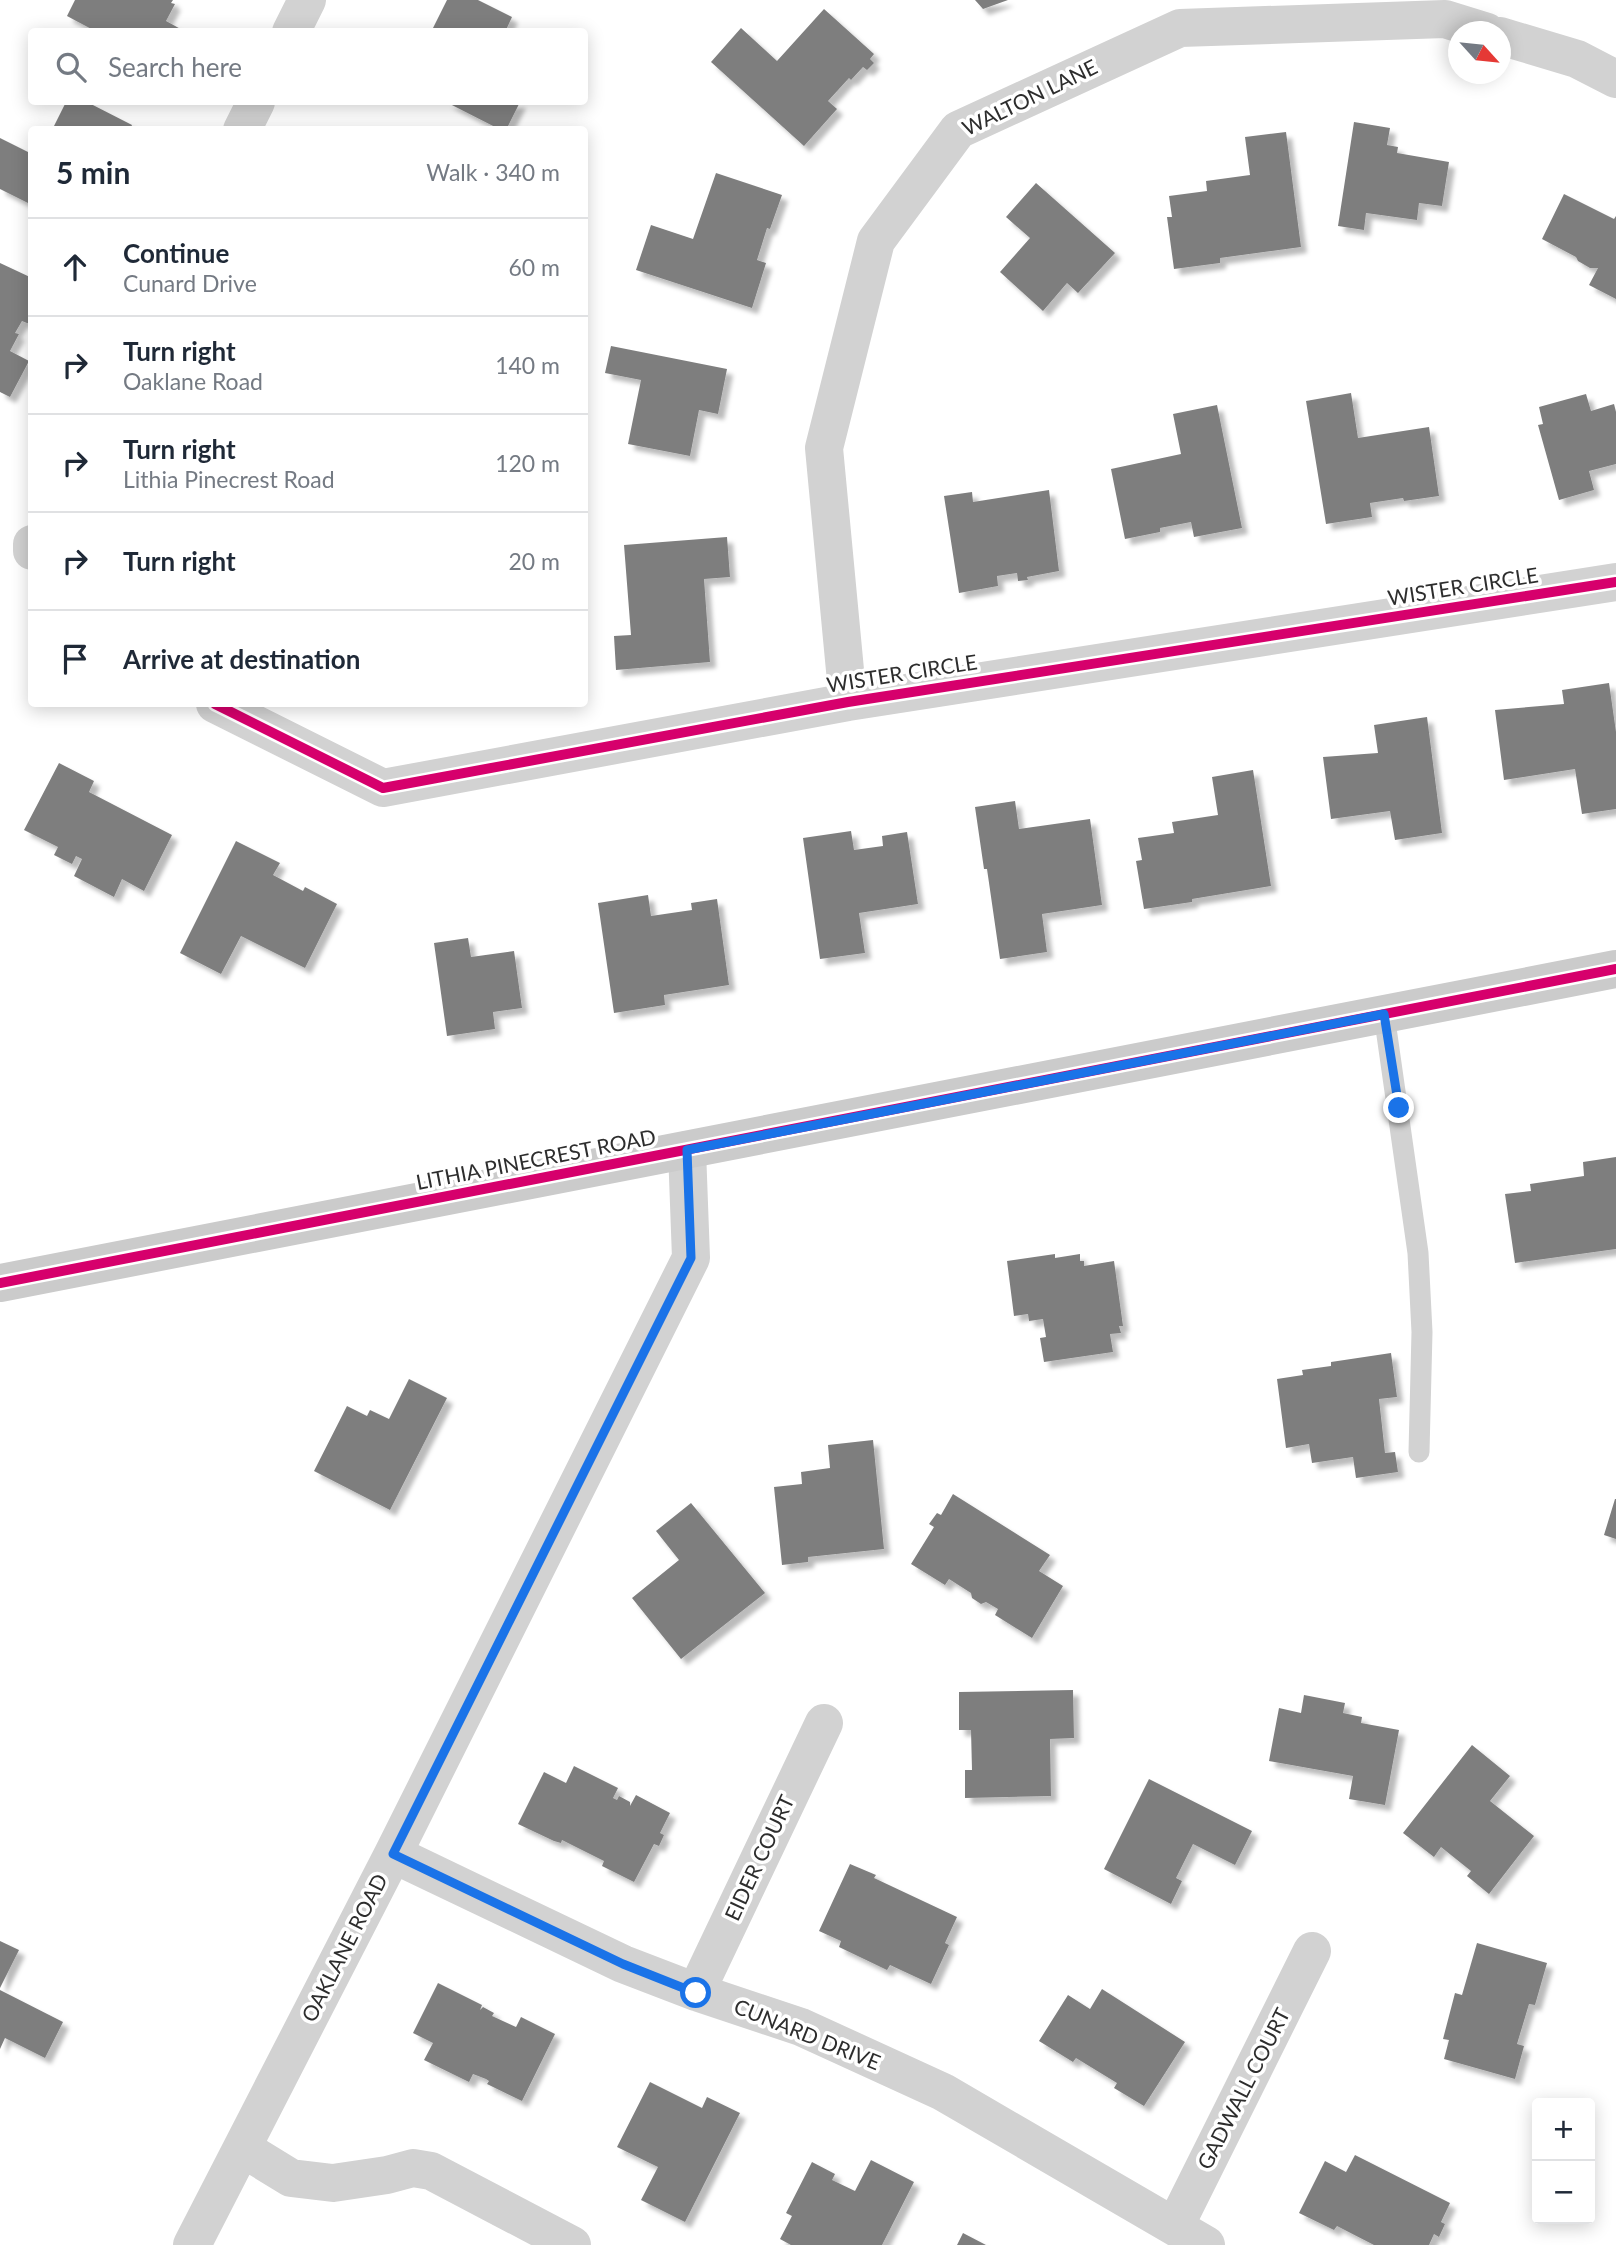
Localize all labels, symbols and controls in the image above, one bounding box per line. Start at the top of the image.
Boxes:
north arrow [1448,21,1511,84]
search box [28,28,588,105]
icon: search [52,48,90,86]
text: Search here [108,51,242,83]
street label: WALTON LANE [958,53,1101,140]
text: 5 min [56,154,130,190]
text: Walk · 340 m [426,158,560,186]
text: Continue [123,237,229,269]
icon: ahead [56,248,94,286]
text: 60 m [509,253,560,281]
text: Cunard Drive [123,269,257,297]
text: Turn right [123,335,236,367]
icon: right [56,346,94,384]
text: 140 m [495,351,560,379]
text: Oaklane Road [123,367,263,395]
text: Turn right [123,433,236,465]
icon: right [56,444,94,482]
text: 120 m [495,449,560,477]
text: Lithia Pinecrest Road [123,465,335,493]
icon: right [56,542,94,580]
text: Turn right [123,545,236,577]
text: 20 m [509,547,560,575]
street label: WISTER CIRCLE [1386,561,1540,610]
icon: arrive [56,640,94,678]
text: Arrive at destination [123,643,360,675]
street label: WISTER CIRCLE [825,648,979,697]
route end [1383,1092,1414,1123]
street label: LITHIA PINECREST ROAD [414,1123,658,1194]
street label: EIDER COURT [719,1790,799,1924]
street label: OAKLANE ROAD [296,1869,392,2025]
route start [680,1977,711,2008]
street label: CUNARD DRIVE [731,1993,884,2074]
street label: GADWALL COURT [1191,2003,1294,2173]
map controls [1532,2098,1595,2224]
button: + [1532,2098,1595,2161]
button: − [1532,2161,1595,2224]

